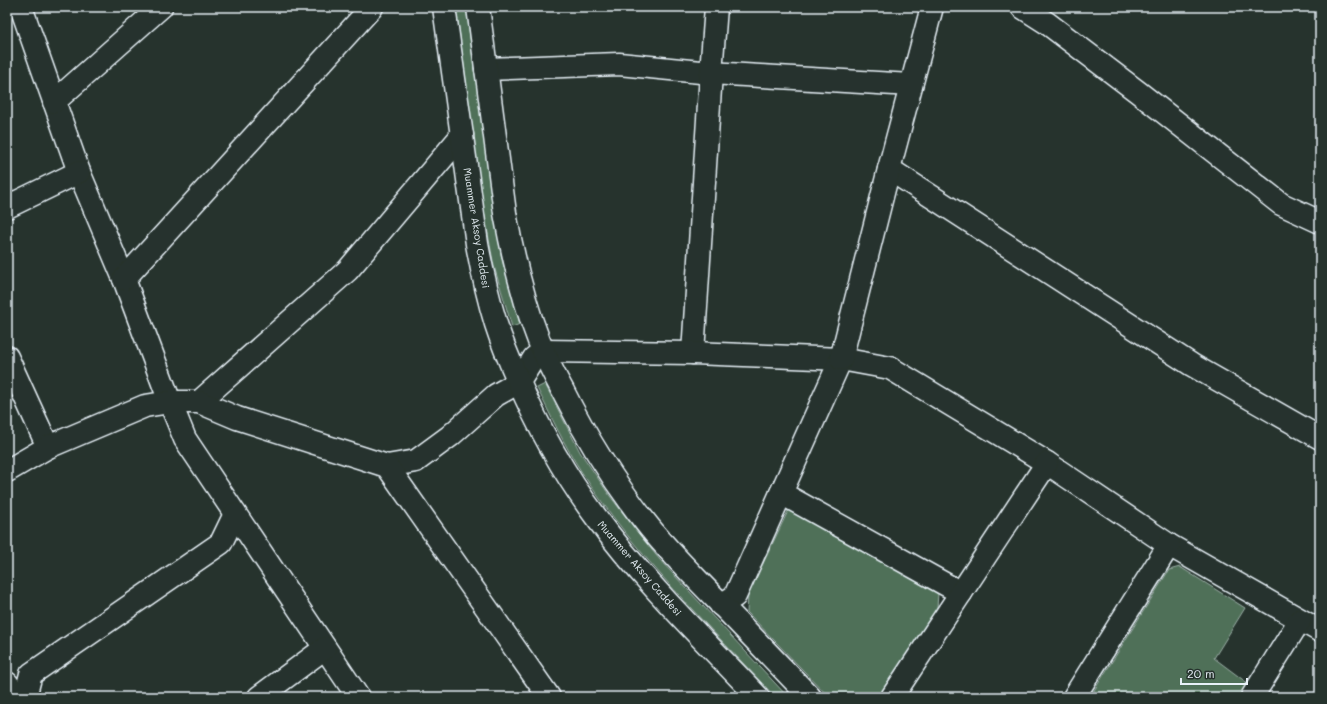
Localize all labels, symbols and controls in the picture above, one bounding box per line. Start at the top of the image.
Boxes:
street label: Muammer Aksoy Caddesi [461,167,493,289]
street label: Muammer Aksoy Caddesi [595,518,685,618]
scale bar [1181,660,1247,686]
text: 20 m [1187,665,1215,681]

